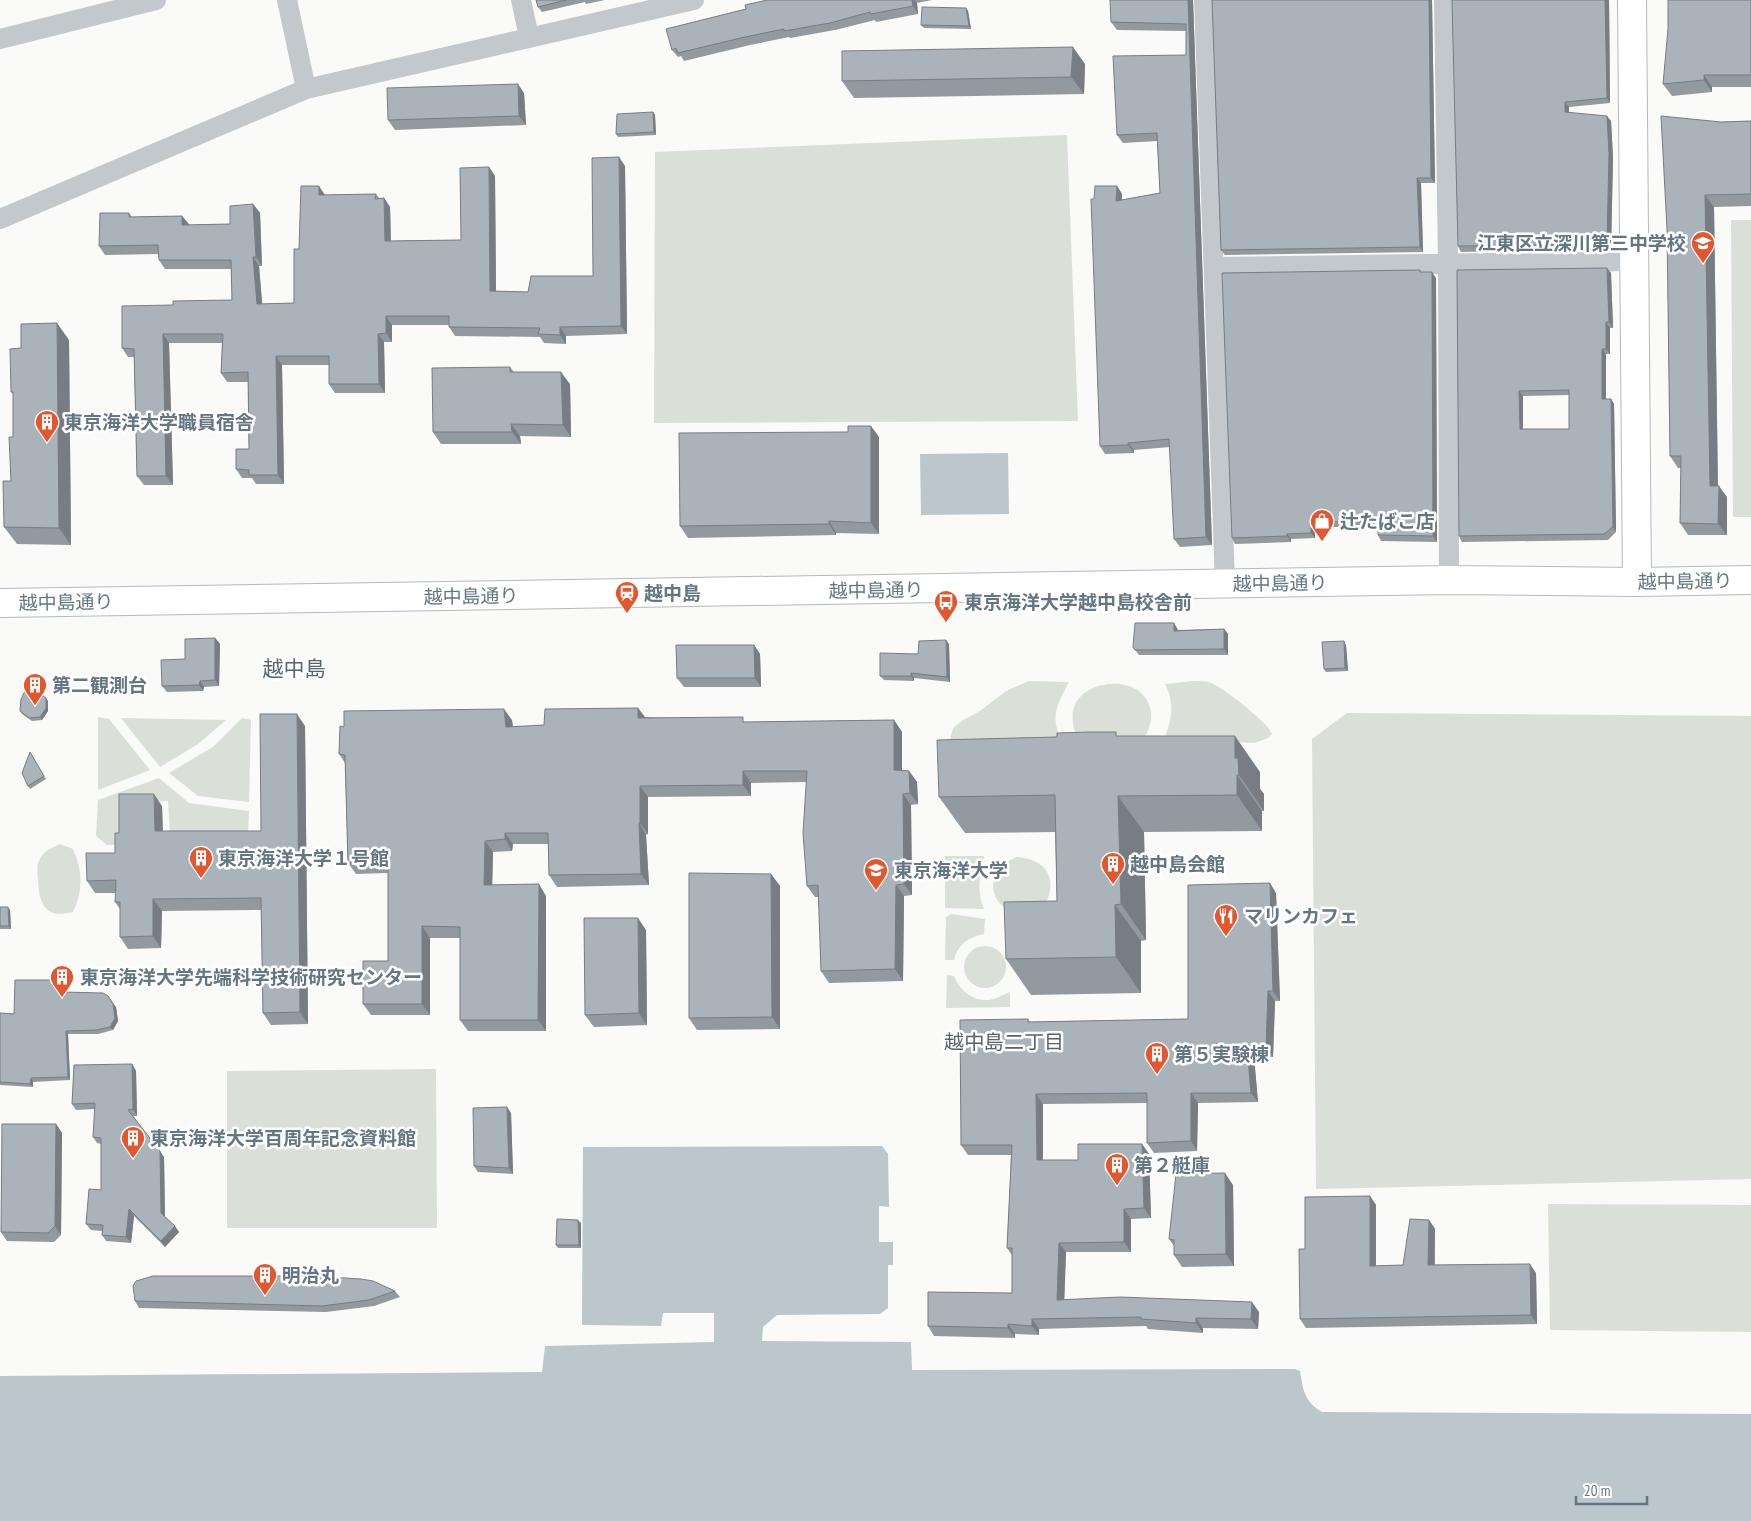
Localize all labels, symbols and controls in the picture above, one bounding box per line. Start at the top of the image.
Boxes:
school or university icon: 江東区立深川第三中学校 [1690,230,1716,264]
place label: 江東区立深川第三中学校 [1477,231,1686,255]
building icon: 東京海洋大学職員宿舎 [34,409,60,443]
place label: 東京海洋大学職員宿舎 [64,410,254,434]
shop icon: 辻たばこ店 [1309,508,1335,542]
place label: 辻たばこ店 [1340,509,1435,533]
street label: 越中島通り [1637,568,1733,594]
street label: 越中島通り [1232,570,1328,596]
street label: 越中島通り [828,577,924,603]
station icon: 越中島 [614,580,640,614]
place label: 越中島 [644,581,701,605]
street label: 越中島通り [423,583,519,609]
street label: 越中島通り [18,589,114,615]
bus stop icon: 東京海洋大学越中島校舎前 [933,589,959,623]
place label: 東京海洋大学越中島校舎前 [964,590,1192,614]
district label: 越中島 [263,655,326,682]
building icon: 第二観測台 [22,672,48,706]
place label: 第二観測台 [52,673,147,697]
building icon: 東京海洋大学１号館 [188,845,214,879]
place label: 東京海洋大学１号館 [218,846,389,870]
building icon: 越中島会館 [1100,851,1126,885]
place label: 越中島会館 [1130,852,1225,876]
school or university icon: 東京海洋大学 [863,857,889,891]
place label: 東京海洋大学 [894,858,1008,882]
restaurant icon: マリンカフェ [1213,903,1239,937]
place label: マリンカフェ [1244,904,1358,928]
building icon: 東京海洋大学先端科学技術研究センター [49,964,75,998]
place label: 東京海洋大学先端科学技術研究センター [80,965,422,989]
district label: 越中島二丁目 [944,1029,1064,1055]
building icon: 第５実験棟 [1144,1041,1170,1075]
place label: 第５実験棟 [1174,1042,1269,1066]
building icon: 東京海洋大学百周年記念資料館 [120,1125,146,1159]
place label: 東京海洋大学百周年記念資料館 [150,1126,416,1150]
building icon: 第２艇庫 [1104,1152,1130,1186]
place label: 第２艇庫 [1134,1153,1210,1177]
building icon: 明治丸 [252,1262,278,1296]
place label: 明治丸 [282,1263,339,1287]
scale bar [1576,1474,1647,1506]
text: 20 m [1584,1481,1610,1500]

